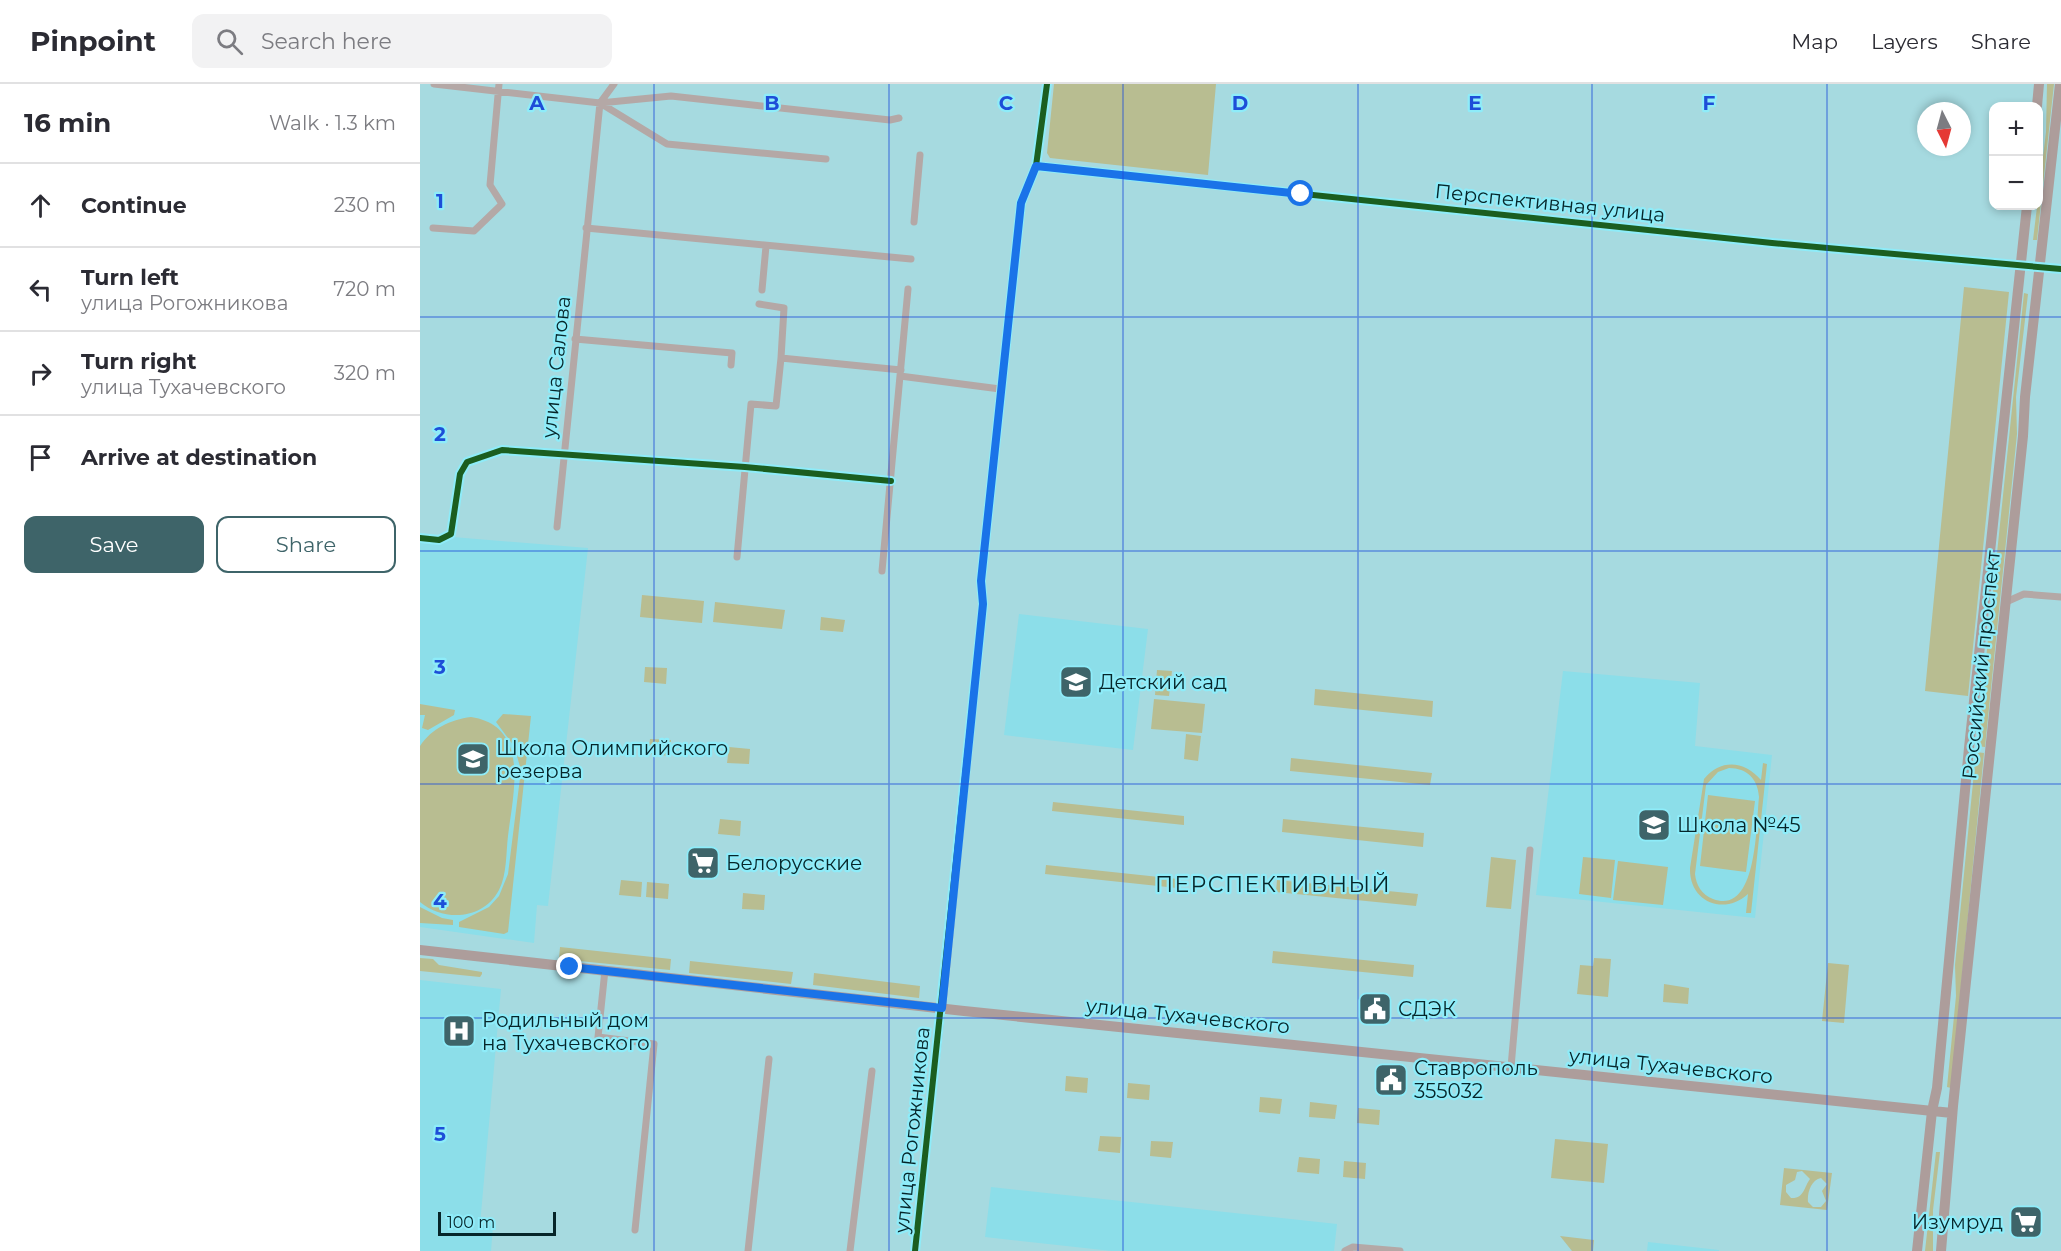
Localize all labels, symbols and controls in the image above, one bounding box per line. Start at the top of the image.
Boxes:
search box [192,14,612,68]
text: Pinpoint [30,24,156,58]
icon: search [213,25,246,58]
text: Search here [261,28,392,55]
text: Map [1791,29,1838,54]
text: Layers [1871,29,1938,54]
text: Share [1971,29,2031,54]
text: A [528,91,545,115]
text: B [764,91,780,115]
text: C [999,91,1014,115]
text: D [1232,91,1248,115]
text: E [1468,91,1482,115]
text: F [1703,91,1716,115]
north arrow [1917,102,1971,156]
map controls [1989,102,2043,210]
button: + [1989,102,2043,156]
text: 16 min [24,107,111,139]
text: Walk · 1.3 km [269,111,396,135]
button: − [1989,156,2043,210]
street label: Перспективная улица [1434,179,1666,227]
route start [1287,180,1313,206]
icon: ahead [24,189,57,222]
text: 1 [436,189,444,213]
text: Continue [81,192,187,219]
text: 230 m [334,193,396,217]
text: Turn left [81,264,179,291]
icon: left [24,273,57,306]
text: 720 m [333,277,396,301]
text: улица Рогожникова [81,291,288,315]
street label: улица Салова [537,295,575,440]
text: Turn right [81,348,196,375]
icon: right [24,357,57,390]
text: 320 m [334,361,396,385]
text: улица Тухачевского [81,375,286,399]
text: 2 [434,422,446,446]
icon: arrive [24,441,57,474]
text: Arrive at destination [81,444,317,471]
button: Save [24,516,204,573]
button: Share [216,516,396,573]
street label: Российский проспект [1957,549,2005,781]
text: 3 [433,655,446,679]
school or university icon: Детский сад [1058,664,1094,700]
place label: Детский сад [1099,670,1227,694]
place label: Школа Олимпийского резерва [496,736,728,783]
school or university icon: Школа Олимпийского резерва [455,741,491,777]
school or university icon: Школа №45 [1636,807,1672,843]
place label: Школа №45 [1677,813,1801,837]
supermarket icon: Белорусские [685,845,721,881]
place label: Белорусские [726,851,862,875]
district label: ПЕРСПЕКТИВНЫЙ [1155,871,1391,898]
text: 4 [433,889,447,913]
route end [556,953,582,979]
public building icon: СДЭК [1357,991,1393,1027]
street label: улица Тухачевского [1084,993,1291,1039]
place label: СДЭК [1398,997,1456,1021]
place label: Родильный дом на Тухачевского [482,1008,650,1055]
hospital icon: Родильный дом на Тухачевского [441,1013,477,1049]
street label: улица Рогожникова [889,1026,935,1235]
street label: улица Тухачевского [1567,1043,1774,1089]
place label: Ставрополь 355032 [1414,1056,1538,1103]
public building icon: Ставрополь 355032 [1373,1062,1409,1098]
text: 5 [434,1122,446,1146]
supermarket icon: Изумруд [2008,1204,2044,1240]
scale bar [438,1209,556,1236]
place label: Изумруд [1912,1210,2003,1234]
text: 100 m [447,1213,495,1232]

